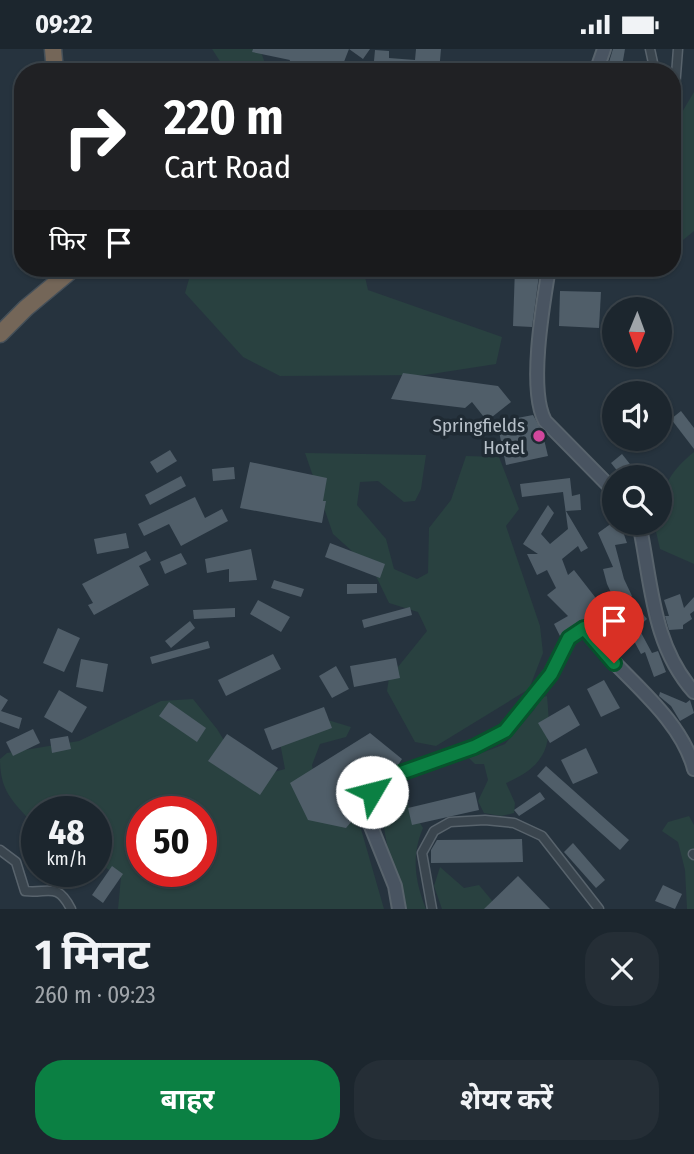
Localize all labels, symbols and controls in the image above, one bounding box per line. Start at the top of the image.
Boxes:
text: 09:22 [35,9,92,40]
text: 220 m [164,88,284,147]
icon: right [49,91,140,182]
text: Cart Road [164,148,291,186]
icon: arrive [100,224,138,262]
text: फिर [49,226,86,257]
north arrow [602,297,672,367]
map controls [602,297,672,535]
button: sound [602,381,672,451]
place label: Springfields Hotel [433,414,525,459]
marker: Springfields Hotel [531,428,547,444]
button: search [602,465,672,535]
pin [584,591,644,663]
icon: arrive [595,602,633,640]
position arrow [335,755,409,829]
speed limit sign: 50 [126,796,217,887]
text: 48 [48,811,85,853]
text: km/h [46,848,87,870]
text: 1 मिनट [35,930,150,980]
button: close [585,932,659,1006]
text: 260 m · 09:23 [35,981,156,1009]
button: बाहर [35,1060,340,1140]
button: शेयर करें [354,1060,659,1140]

